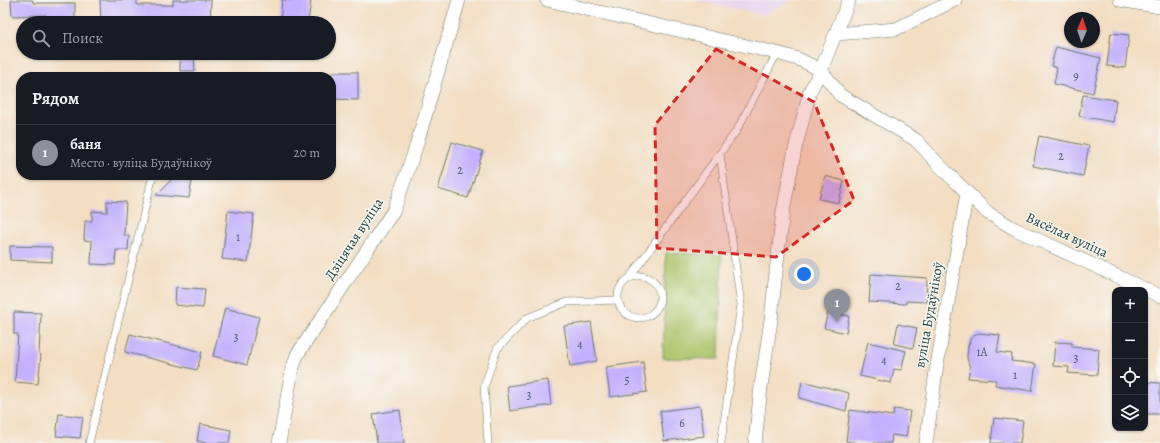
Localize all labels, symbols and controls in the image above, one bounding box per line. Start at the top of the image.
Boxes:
north arrow [1064,12,1100,48]
search box [16,16,336,60]
icon: search [30,27,52,49]
text: Поиск [62,28,103,48]
house number: 9 [1073,68,1079,84]
text: Рядом [32,87,79,110]
text: баня [70,134,101,154]
text: 1 [43,144,47,161]
text: 20 m [294,144,320,161]
house number: 2 [1058,148,1064,164]
text: Место · вуліца Будаўнікоў [70,154,212,171]
house number: 2 [457,162,463,178]
street label: Дзіцячая вуліца [320,194,388,284]
street label: Вясёлая вуліца [1023,208,1112,263]
house number: 1 [236,229,240,245]
street label: вуліца Будаўнікоў [910,260,948,369]
your location [794,264,814,284]
house number: 2 [895,278,901,294]
map controls [1112,287,1148,431]
button: + [1112,287,1148,323]
pin: 1 [824,289,850,322]
button: − [1112,323,1148,359]
house number: 3 [234,329,239,345]
house number: 4 [577,336,583,352]
house number: 1А [976,344,989,360]
house number: 3 [1074,350,1079,366]
house number: 4 [881,352,887,368]
button: locate [1112,359,1148,395]
house number: 1 [1013,367,1017,383]
house number: 5 [624,372,630,388]
house number: 3 [527,387,532,403]
button: layers [1112,395,1148,431]
house number: 6 [679,415,685,431]

